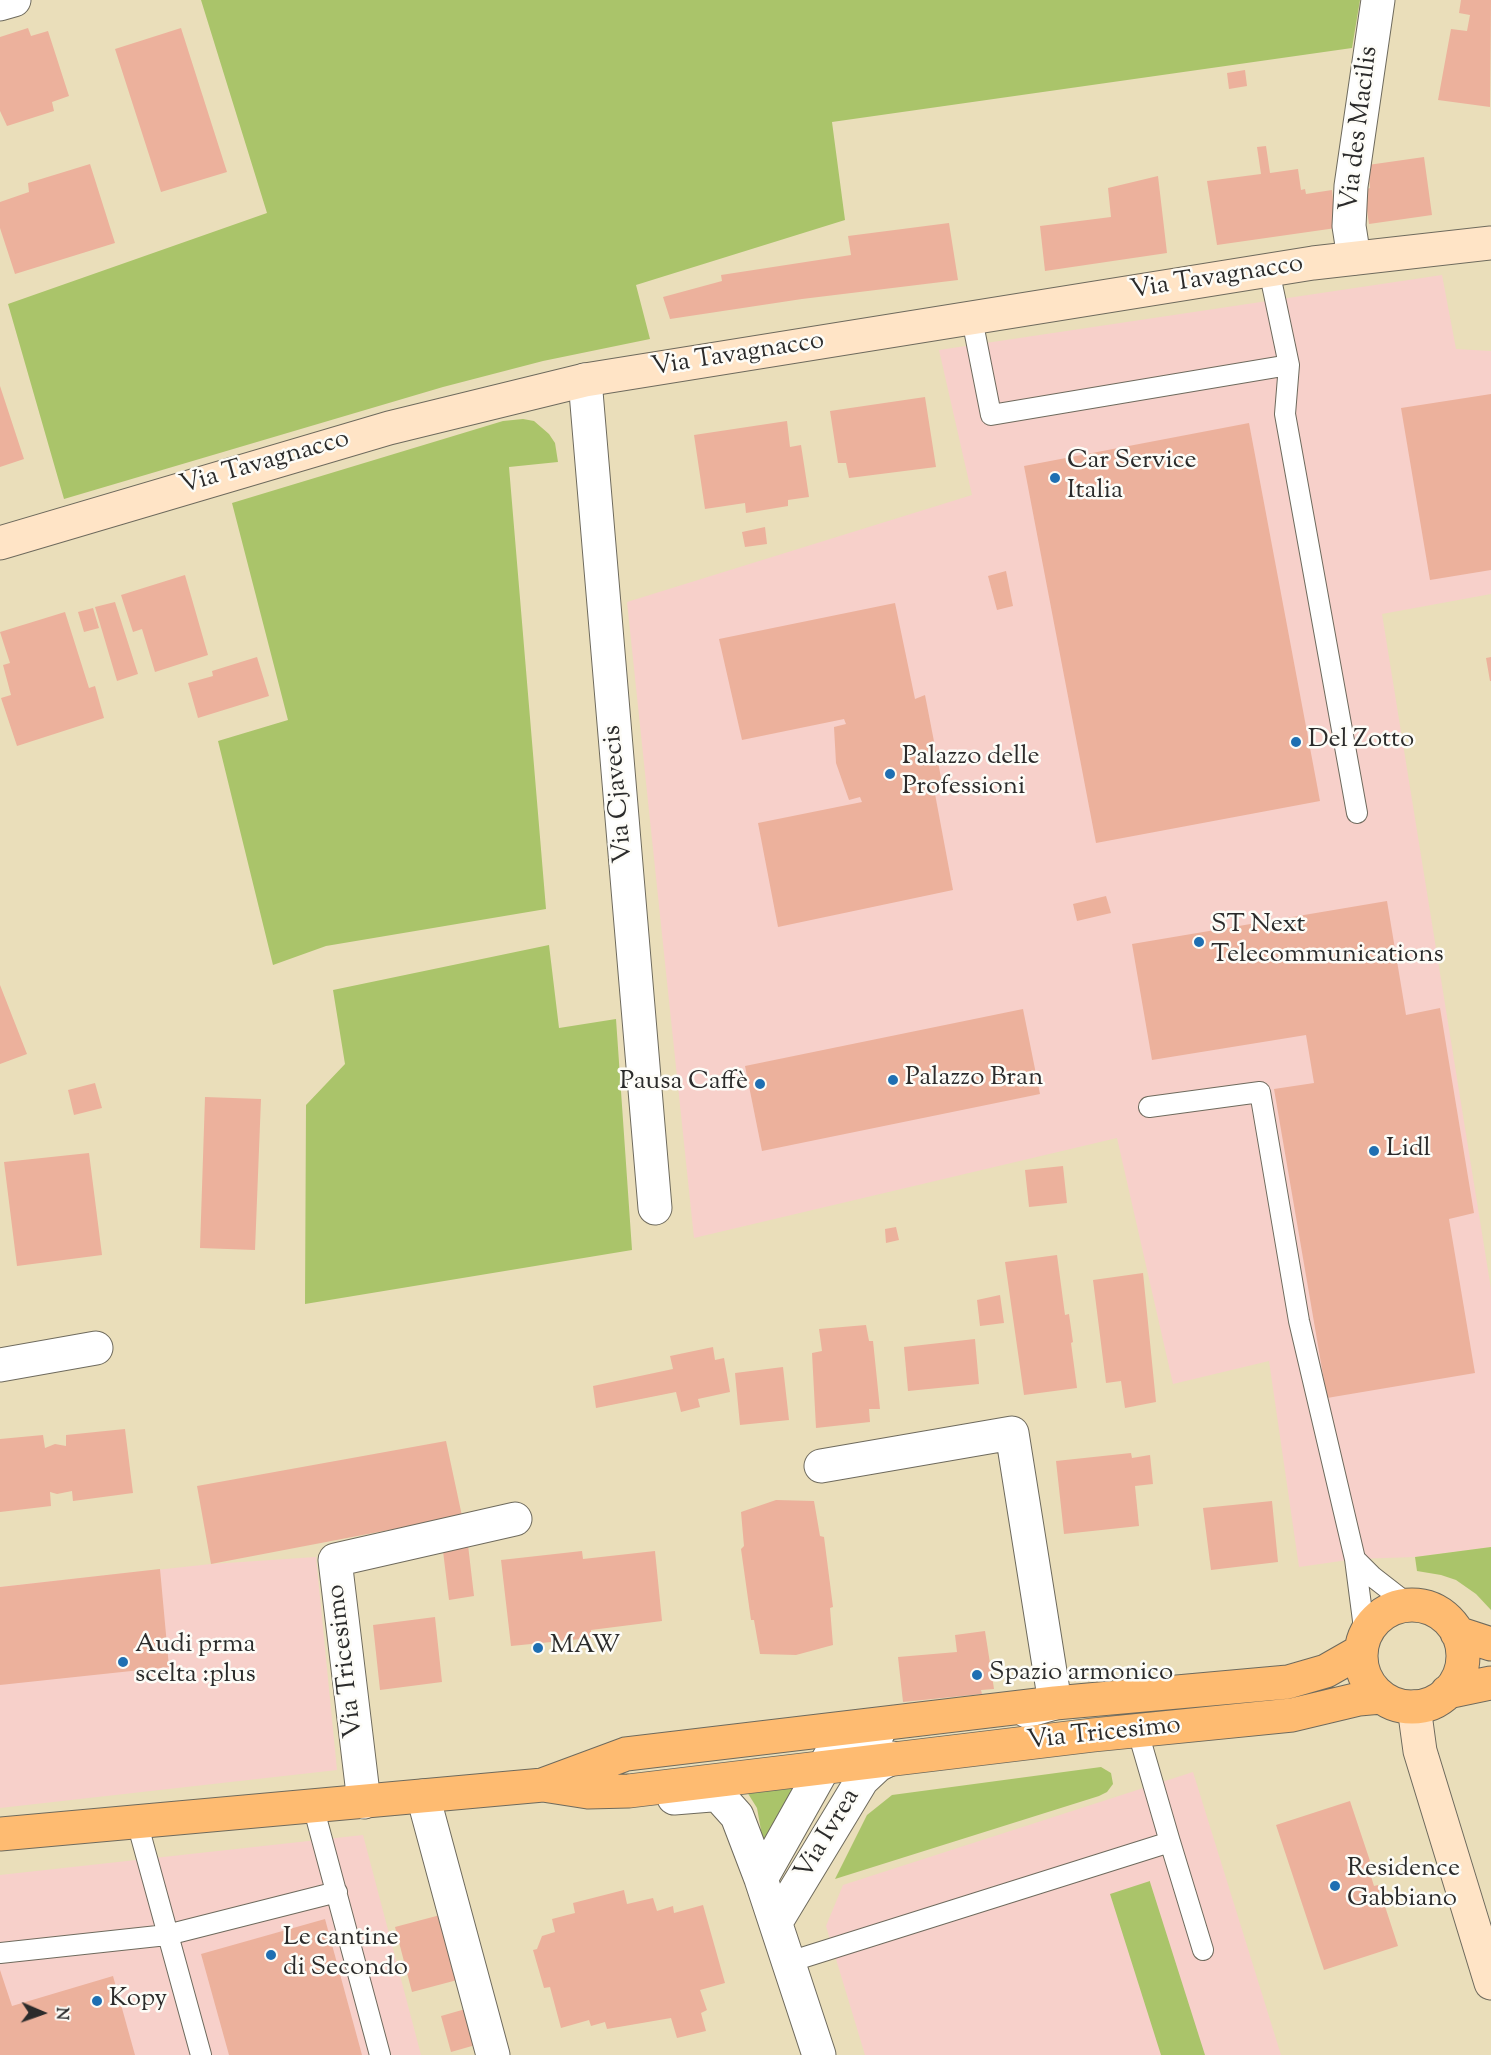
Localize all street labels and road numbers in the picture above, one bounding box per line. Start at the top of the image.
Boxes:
street label: Via des Macilis [1335,45,1387,213]
street label: Via Tavagnacco [1128,250,1306,308]
street label: Via Tavagnacco [649,327,827,385]
street label: Via Tavagnacco [177,425,353,503]
street label: Via Cjavecis [598,724,642,864]
street label: Via Tricesimo [322,1583,372,1739]
street label: Via Tricesimo [1026,1711,1182,1759]
street label: Via Ivrea [790,1784,868,1886]

